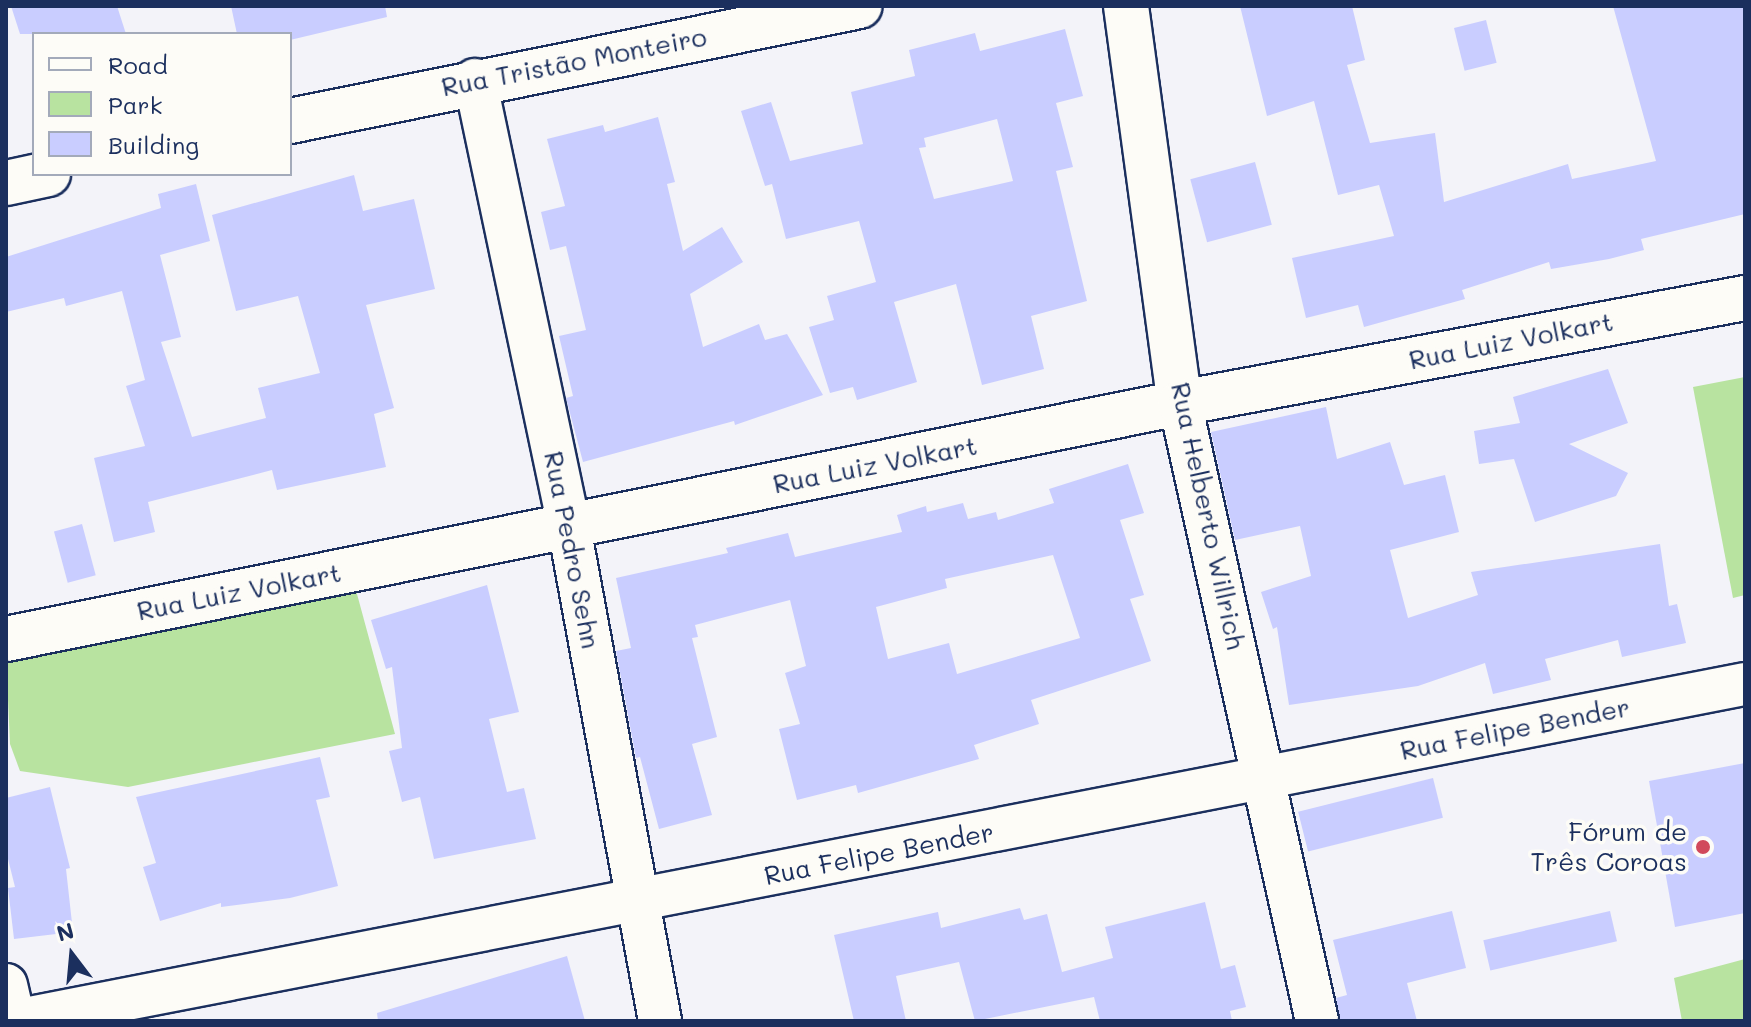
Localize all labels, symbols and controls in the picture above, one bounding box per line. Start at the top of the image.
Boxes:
street label: Rua Tristão Monteiro [439,21,709,103]
legend [32,32,292,176]
text: Road [108,49,168,80]
text: Park [108,89,162,120]
text: Building [108,129,199,160]
street label: Rua Luiz Volkart [1406,306,1616,376]
street label: Rua Helberto Willrich [1164,380,1252,652]
street label: Rua Luiz Volkart [770,430,980,500]
street label: Rua Pedro Sehn [538,449,606,651]
street label: Rua Luiz Volkart [134,557,344,627]
street label: Rua Felipe Bender [1398,691,1632,767]
street label: Rua Felipe Bender [762,816,996,892]
place label: Fórum de Três Coroas [1531,816,1687,878]
marker: Fórum de Três Coroas [1694,838,1712,856]
north arrow [32,915,112,995]
text: N [53,915,77,948]

